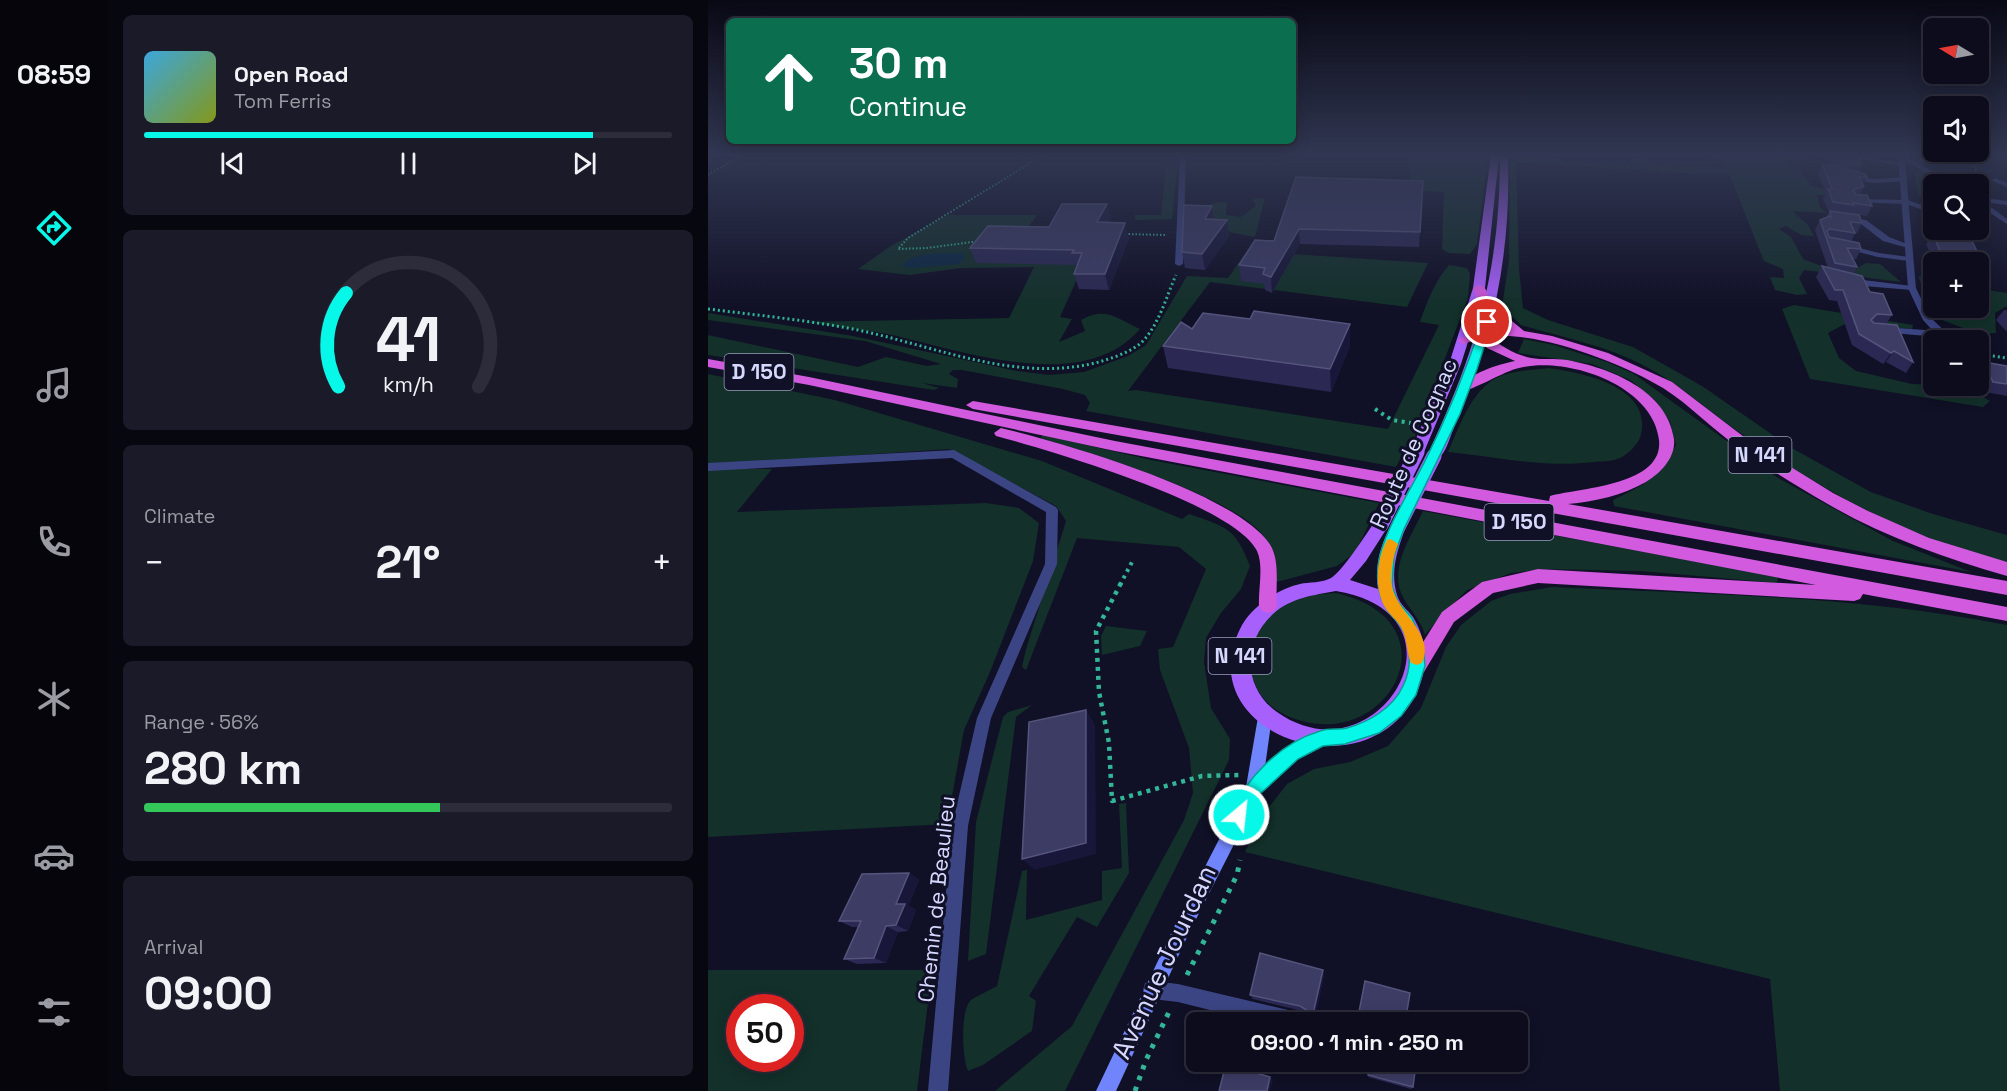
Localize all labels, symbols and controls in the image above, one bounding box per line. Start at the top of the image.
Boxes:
north arrow [1923,18,1989,84]
map controls [1923,18,1989,396]
text: 30 m [849,37,948,90]
icon: ahead [750,42,828,120]
text: 08:59 [17,57,91,92]
text: Open Road [234,60,349,88]
text: Tom Ferris [234,88,332,114]
text: Continue [849,89,967,124]
button: sound [1923,96,1989,162]
icon: previous [216,147,249,180]
icon: pause [392,147,425,180]
icon: next [568,147,601,180]
button: search [1923,174,1989,240]
icon: directions [33,207,75,249]
button: + [1923,252,1989,318]
pin [1461,296,1512,347]
text: 41 [375,300,441,379]
icon: arrive [1470,305,1503,338]
button: − [1923,330,1989,396]
road number: D 150 [724,354,794,390]
street label: Route de Cognac [1363,354,1463,532]
icon: music [33,364,75,406]
text: km/h [382,372,434,399]
road number: N 141 [1728,437,1792,473]
text: Climate [144,503,215,529]
road number: D 150 [1484,504,1554,540]
icon: phone [33,521,75,563]
text: 21° [376,534,440,591]
text: − [144,542,164,584]
text: + [652,542,672,584]
road number: N 141 [1208,638,1272,674]
icon: climate [33,678,75,720]
text: Range · 56% [144,709,259,735]
text: 280 km [144,740,302,797]
position arrow [1207,783,1271,847]
street label: Chemin de Beaulieu [911,794,961,1004]
icon: car [33,835,75,877]
street label: Avenue Jourdan [1103,859,1224,1064]
text: Arrival [144,934,203,960]
text: 09:00 [144,965,273,1022]
icon: filters [33,991,75,1033]
speed limit sign: 50 [726,994,804,1072]
text: 09:00 · 1 min · 250 m [1250,1028,1464,1056]

